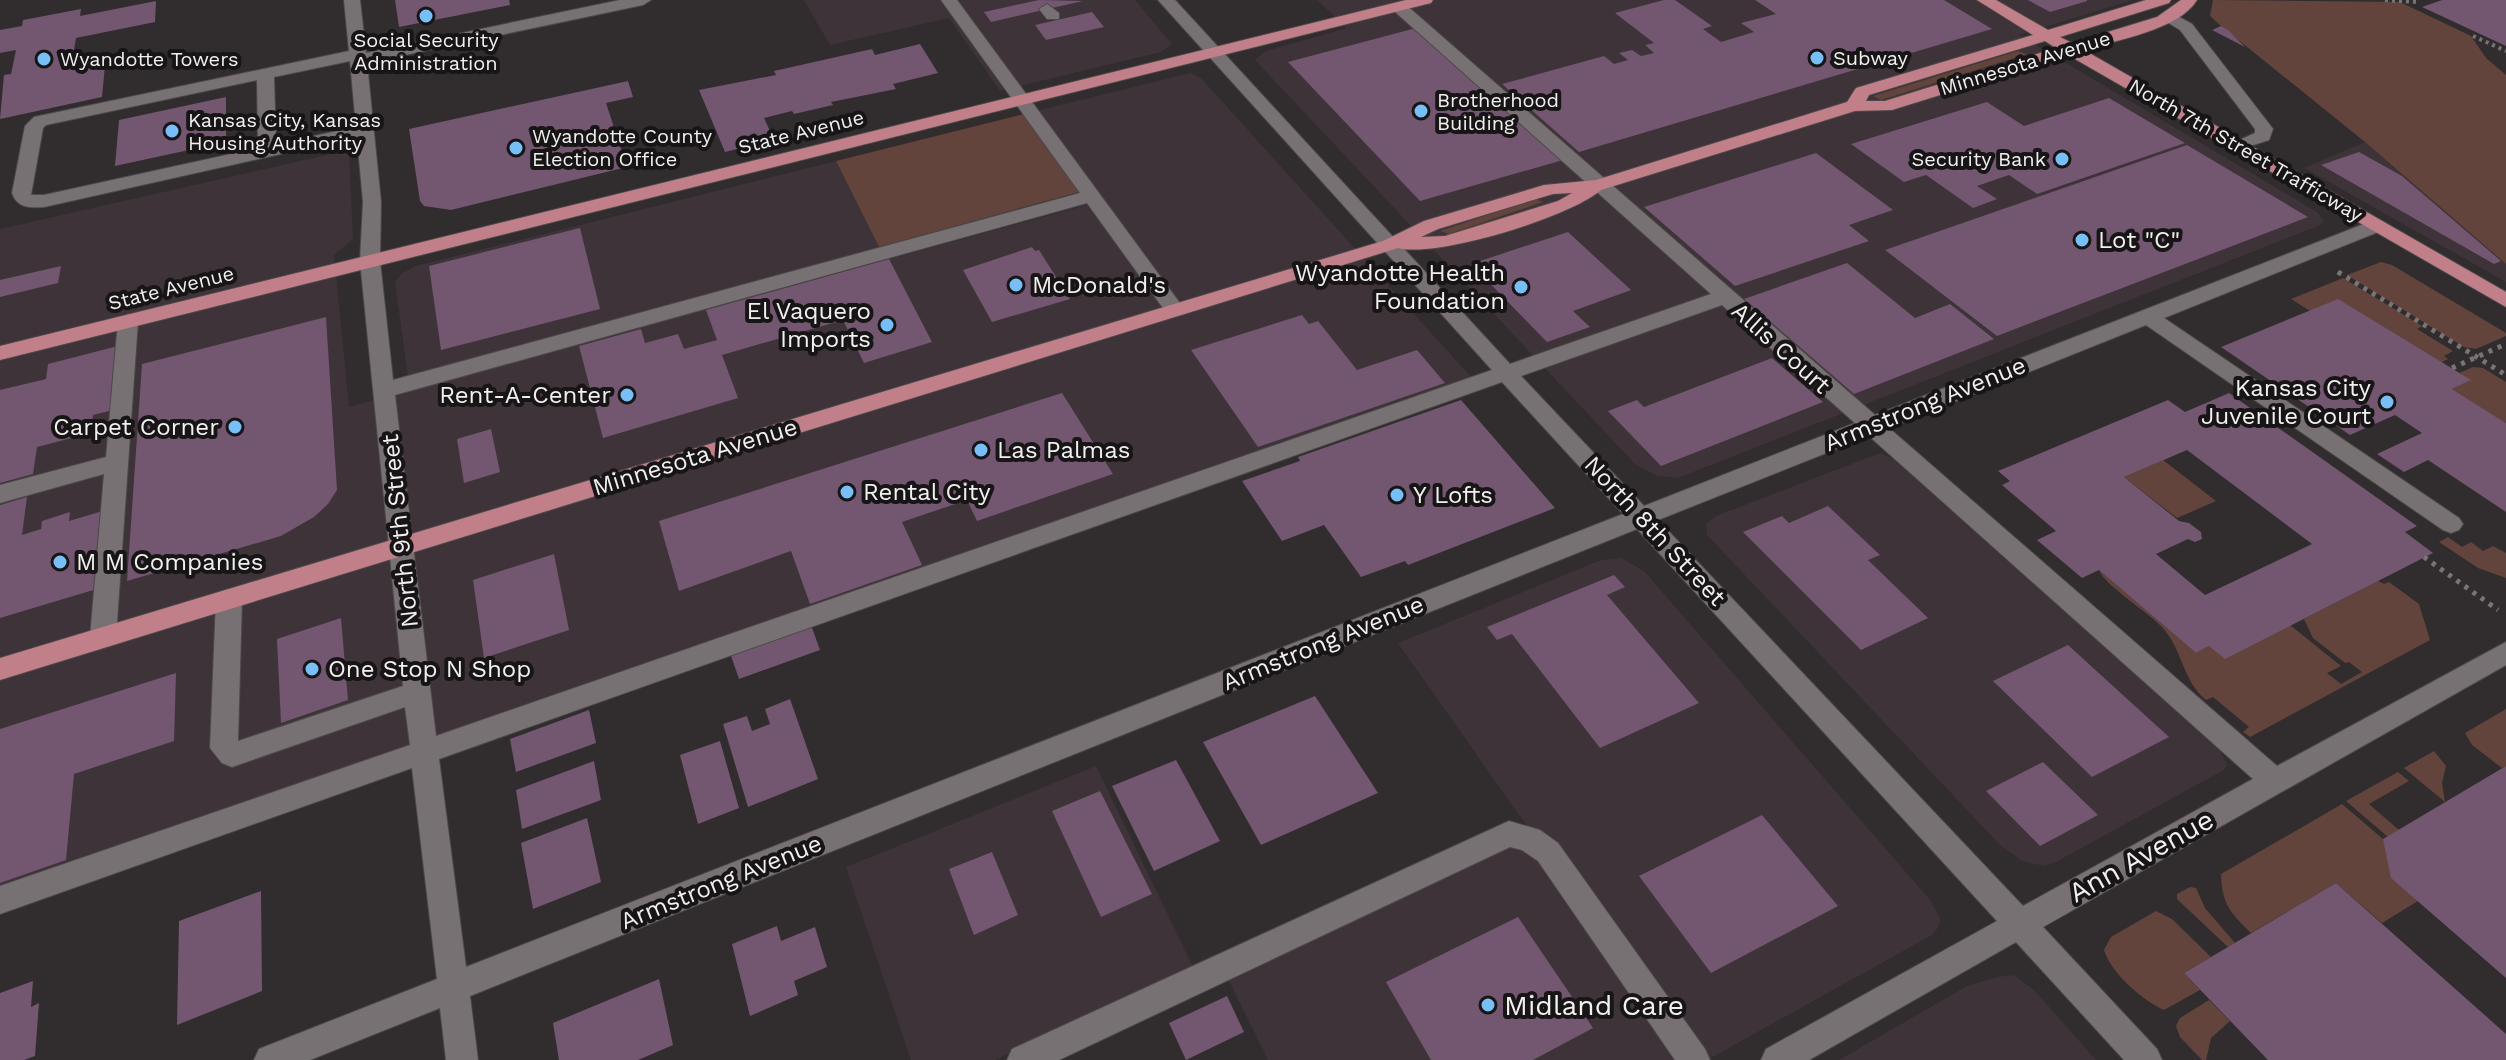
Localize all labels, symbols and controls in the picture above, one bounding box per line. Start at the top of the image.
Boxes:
marker: Social Security Administration [417,7,435,25]
street label: Minnesota Avenue [1937,26,2113,100]
place label: Social Security Administration [354,28,499,75]
place label: Subway [1833,46,1909,70]
place label: Wyandotte Towers [60,47,238,71]
marker: Subway [1808,49,1826,67]
marker: Wyandotte Towers [35,50,53,68]
street label: North 7th Street Trafficway [2125,73,2368,227]
place label: Brotherhood Building [1437,88,1559,135]
marker: Brotherhood Building [1412,102,1430,120]
street label: State Avenue [736,105,866,159]
place label: Kansas City, Kansas Housing Authority [188,108,381,155]
marker: Kansas City, Kansas Housing Authority [163,122,181,140]
place label: Wyandotte County Election Office [532,124,713,171]
marker: Wyandotte County Election Office [507,139,525,157]
place label: Security Bank [1912,147,2046,171]
marker: Security Bank [2053,150,2071,168]
place label: Lot "C" [2098,226,2180,254]
marker: Lot "C" [2073,231,2091,249]
place label: Wyandotte Health Foundation [1295,259,1505,315]
street label: State Avenue [106,261,236,315]
place label: McDonald's [1032,271,1166,299]
marker: McDonald's [1007,276,1025,294]
marker: Wyandotte Health Foundation [1512,278,1530,296]
place label: El Vaquero Imports [747,297,871,353]
street label: Allis Court [1726,297,1836,399]
marker: El Vaquero Imports [878,316,896,334]
street label: Armstrong Avenue [1820,351,2030,457]
place label: Kansas City Juvenile Court [2201,374,2372,430]
place label: Rent-A-Center [439,381,611,409]
marker: Rent-A-Center [618,386,636,404]
marker: Kansas City Juvenile Court [2378,393,2396,411]
place label: Carpet Corner [53,413,219,441]
street label: Minnesota Avenue [589,413,801,501]
marker: Carpet Corner [226,418,244,436]
street label: North 9th Street [376,433,424,629]
place label: Las Palmas [997,436,1130,464]
marker: Las Palmas [972,441,990,459]
street label: North 8th Street [1579,450,1731,612]
place label: Rental City [863,478,991,506]
place label: Y Lofts [1413,481,1493,509]
marker: Rental City [838,483,856,501]
marker: Y Lofts [1388,486,1406,504]
place label: M M Companies [76,548,263,576]
marker: M M Companies [51,553,69,571]
street label: Armstrong Avenue [1218,590,1428,696]
place label: One Stop N Shop [328,655,531,683]
marker: One Stop N Shop [303,660,321,678]
street label: Ann Avenue [2063,803,2219,909]
street label: Armstrong Avenue [616,829,826,935]
place label: Midland Care [1504,989,1684,1022]
marker: Midland Care [1479,996,1497,1014]

